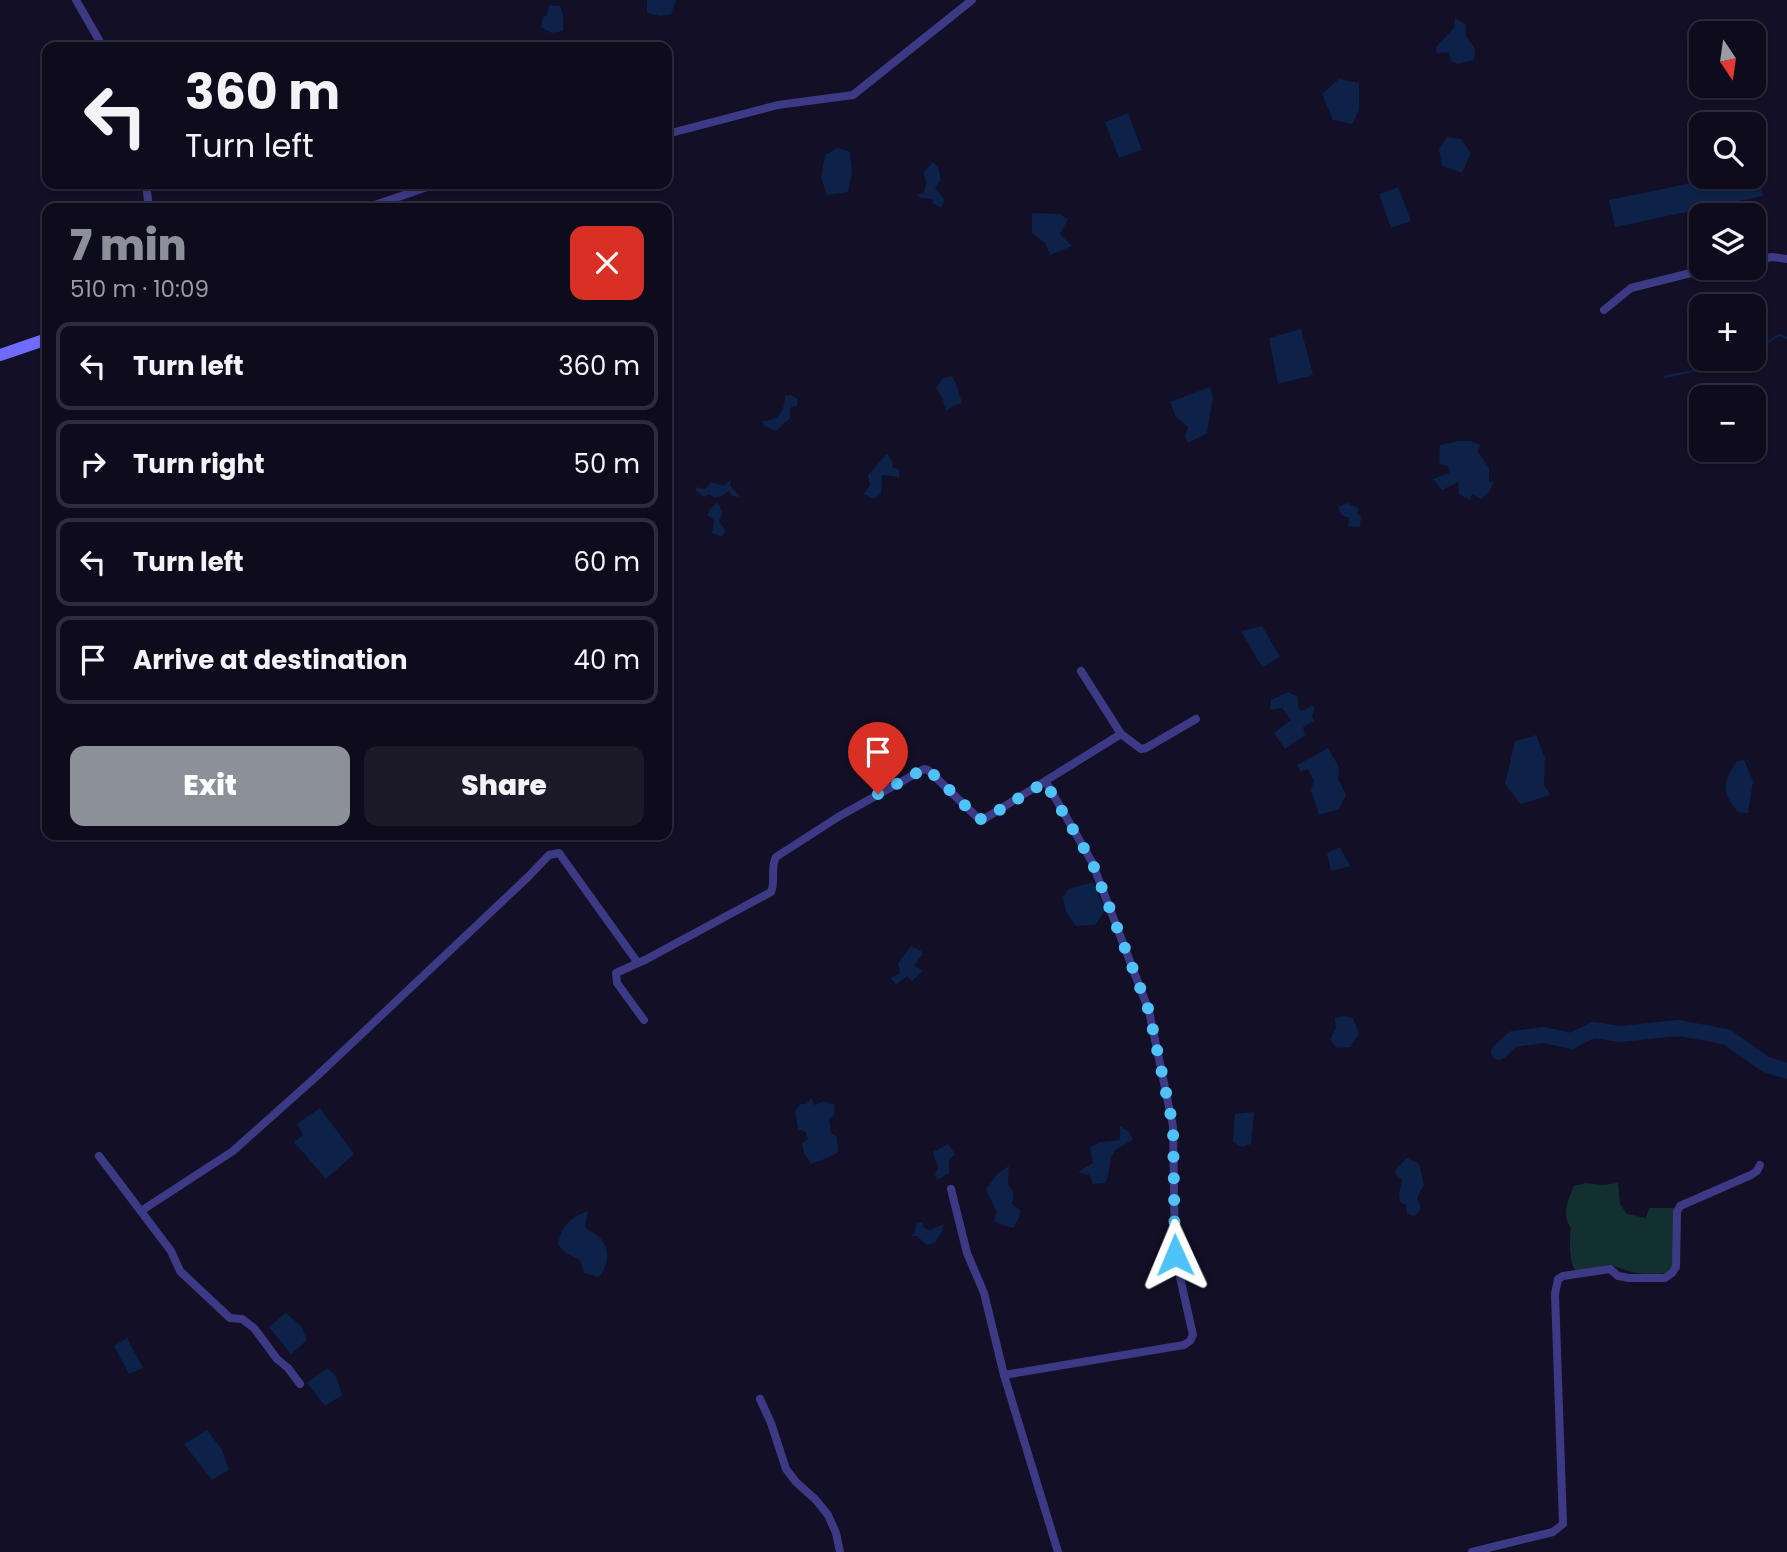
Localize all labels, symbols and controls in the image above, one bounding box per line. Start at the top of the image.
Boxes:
north arrow [1689,21,1766,98]
map controls [1689,21,1766,462]
text: 360 m [185,58,340,126]
icon: left [70,70,161,161]
button: search [1689,112,1766,189]
text: Turn left [185,123,314,168]
button: layers [1689,203,1766,280]
text: 7 min [70,216,187,275]
button: close [570,226,644,300]
text: 510 m · 10:09 [70,273,209,305]
button: + [1689,294,1766,371]
icon: left [74,347,112,385]
text: Turn left [133,348,244,384]
text: 360 m [558,348,640,384]
button: − [1689,385,1766,462]
icon: right [74,445,112,483]
text: Turn right [133,446,265,482]
text: 50 m [574,446,640,482]
icon: left [74,543,112,581]
text: Turn left [133,544,244,580]
text: 60 m [573,544,640,580]
icon: arrive [74,641,112,679]
text: Arrive at destination [133,642,408,678]
text: 40 m [574,642,640,678]
pin [848,722,908,794]
icon: arrive [859,733,897,771]
button: Exit [70,746,350,826]
button: Share [364,746,644,826]
position arrow [1138,1218,1212,1292]

